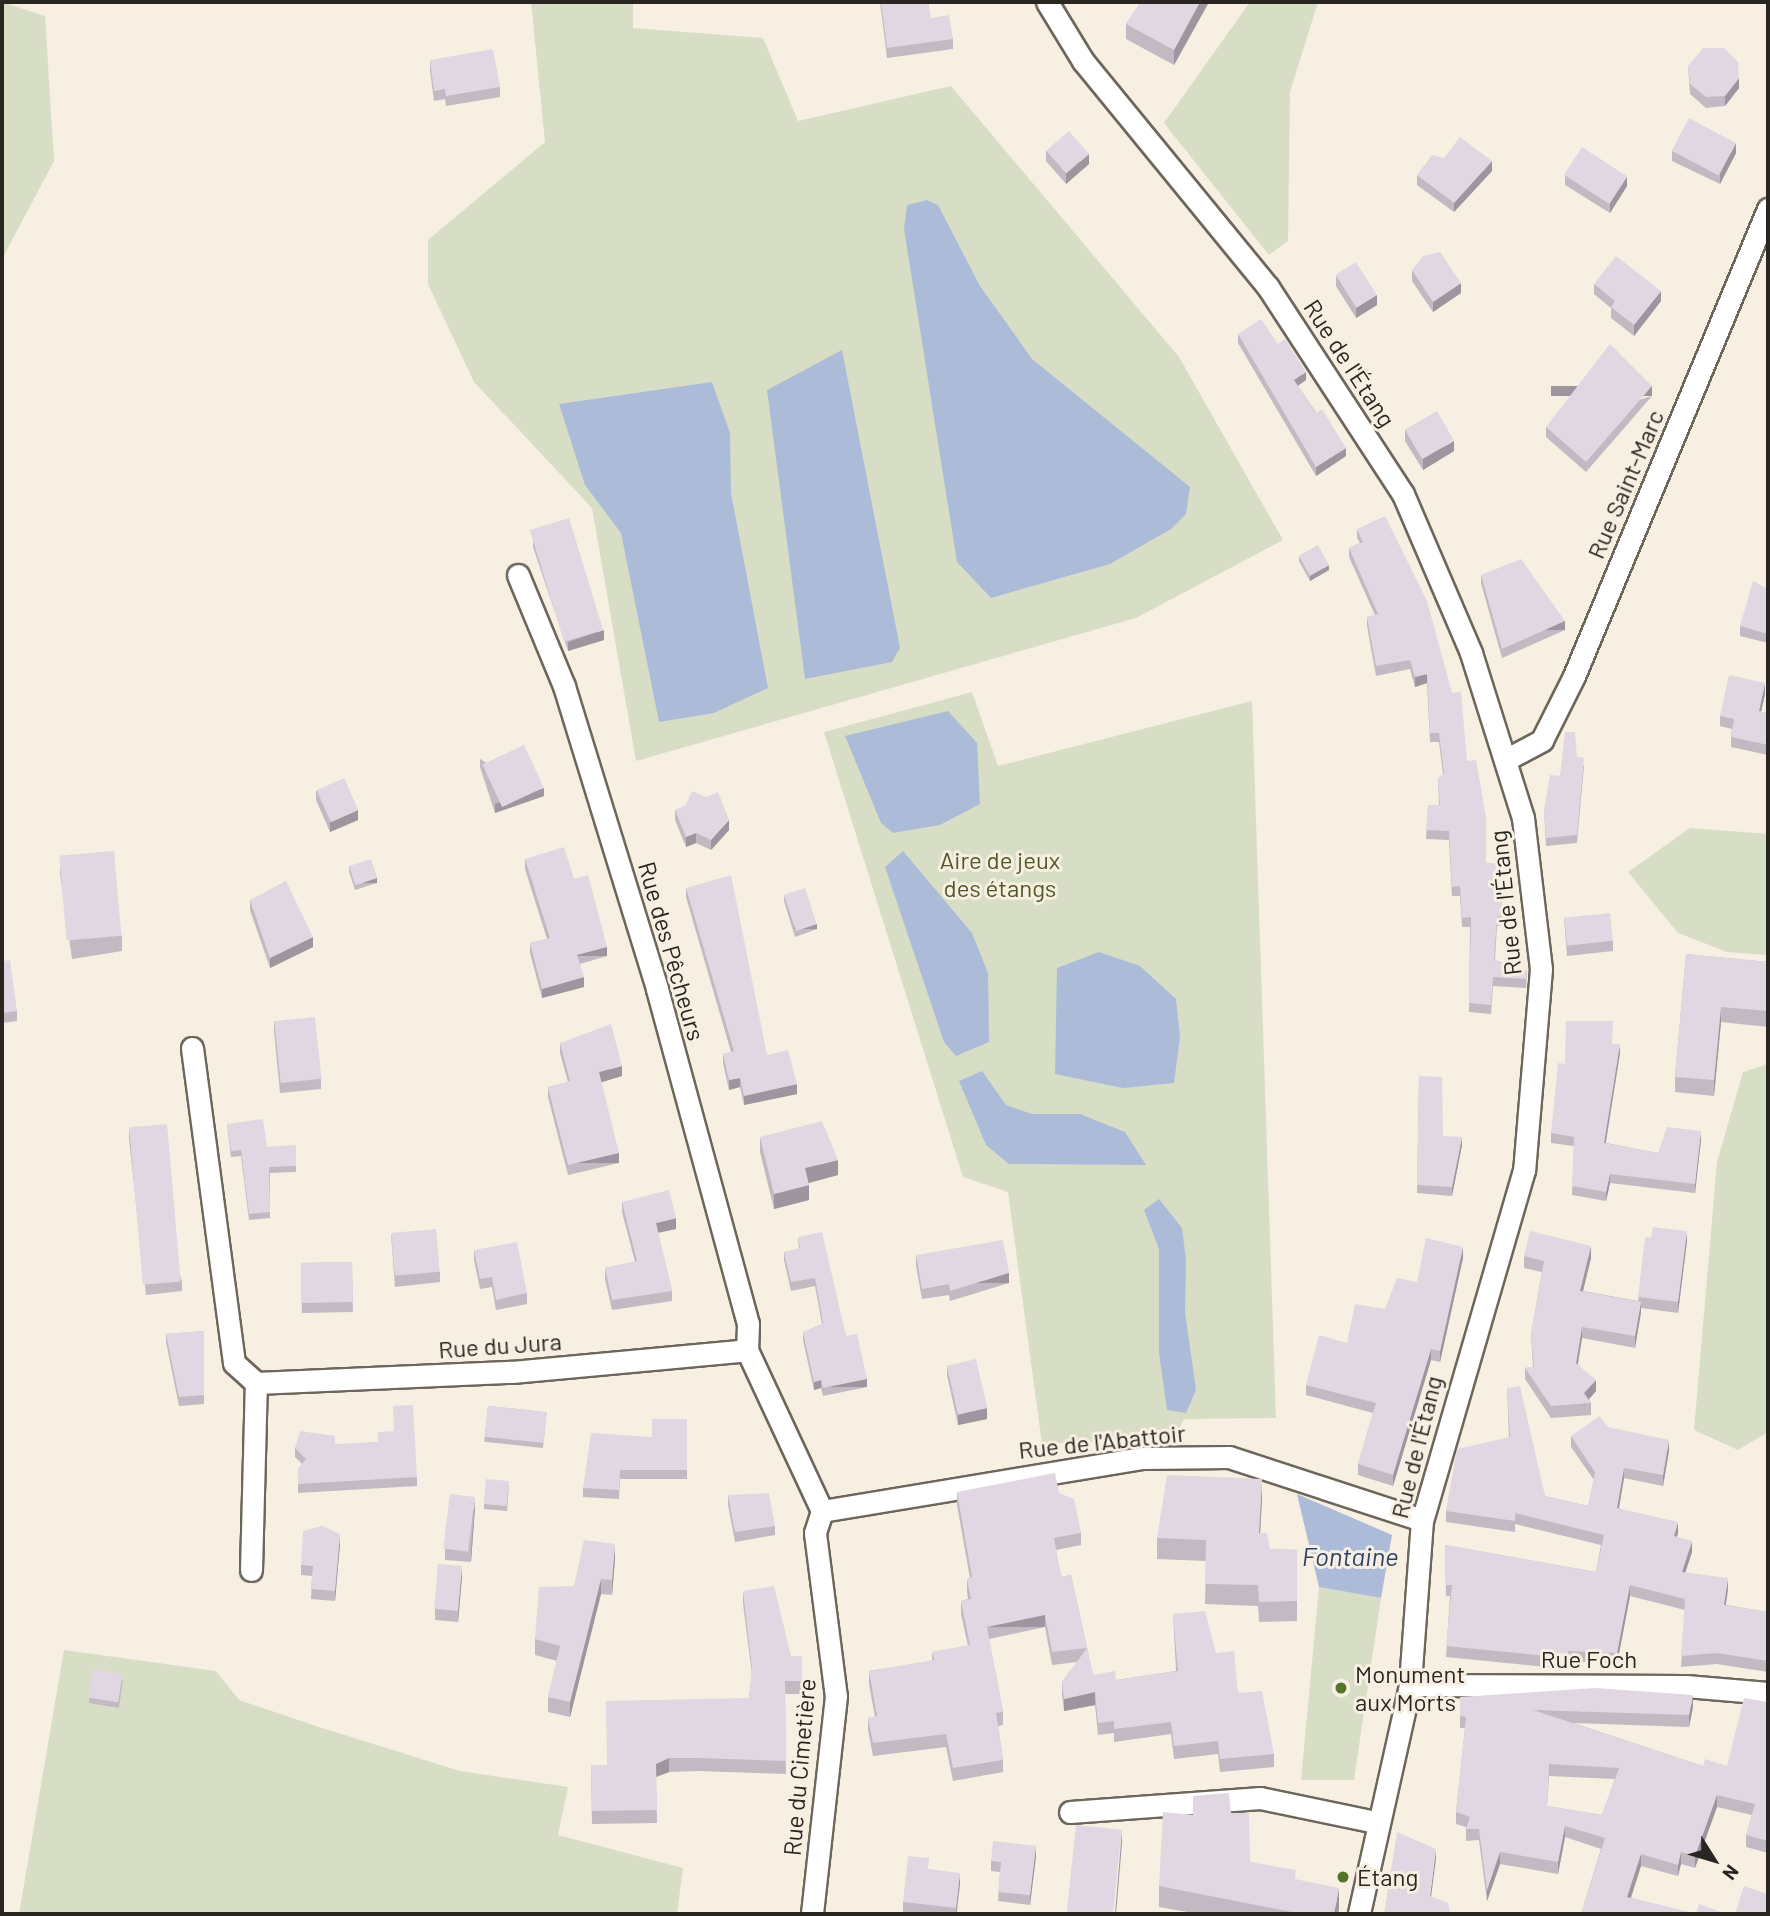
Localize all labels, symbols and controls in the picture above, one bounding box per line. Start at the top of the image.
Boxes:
street label: Rue de l'Étang [1298,294,1402,432]
street label: Rue Saint-Marc [1581,405,1669,563]
street label: Rue de l'Étang [1483,829,1527,977]
park label: Aire de jeux des étangs [940,846,1060,902]
street label: Rue des Pêcheurs [633,858,711,1044]
street label: Rue du Jura [437,1326,563,1364]
street label: Rue de l'Étang [1384,1373,1448,1521]
street label: Rue de l'Abattoir [1017,1418,1187,1464]
water label: Fontaine [1302,1540,1398,1572]
street label: Rue Foch [1541,1645,1637,1673]
place label: Monument aux Morts [1355,1660,1465,1716]
street label: Rue du Cimetière [777,1677,821,1857]
marker: Monument aux Morts [1333,1680,1349,1696]
north arrow [1679,1825,1749,1895]
text: N [1718,1861,1744,1885]
place label: Étang [1357,1863,1418,1891]
marker: Étang [1335,1869,1351,1885]

